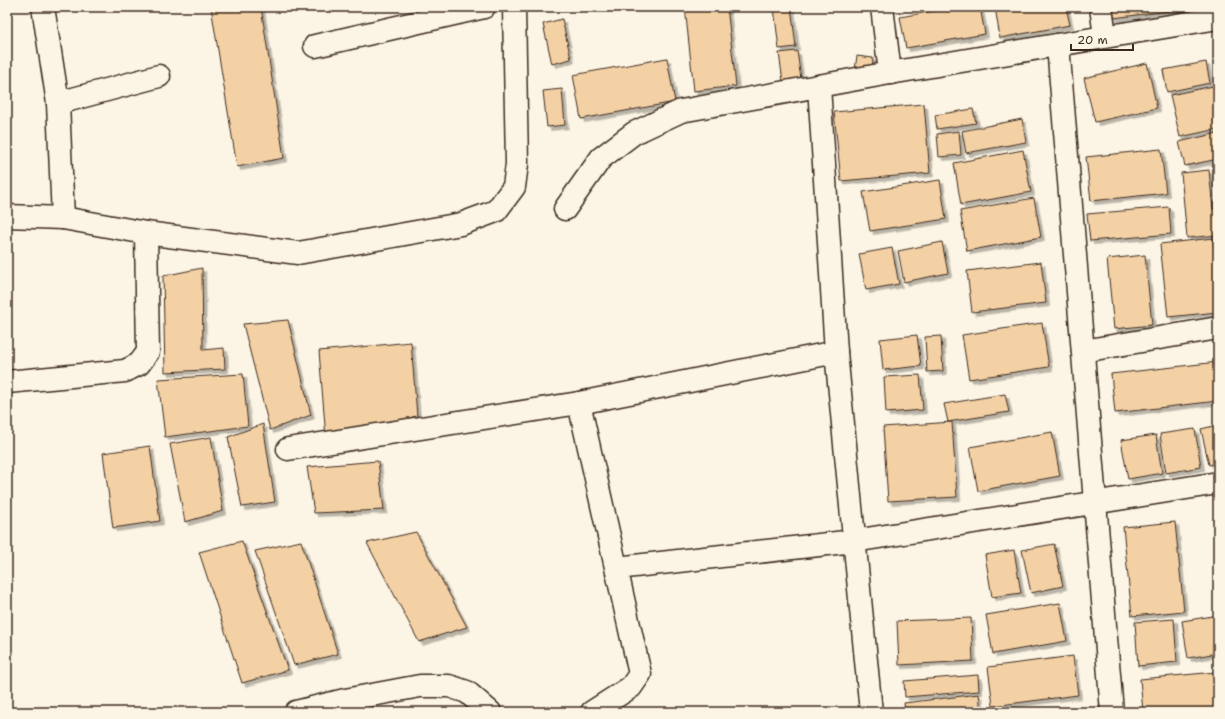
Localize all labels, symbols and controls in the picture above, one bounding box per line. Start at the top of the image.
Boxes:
scale bar [1071,26,1133,52]
text: 20 m [1077,32,1108,48]

